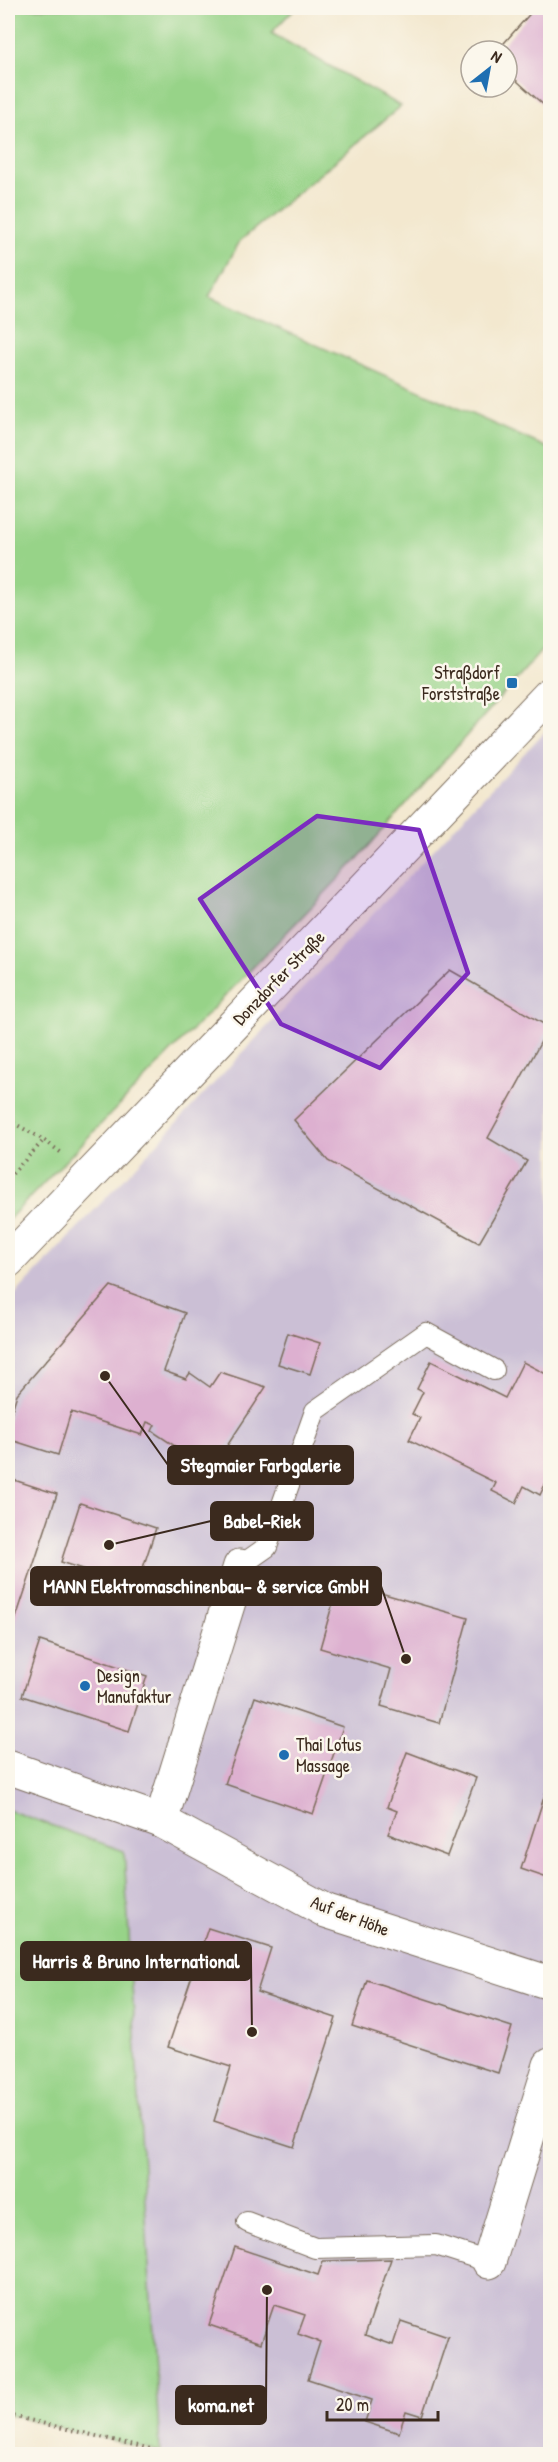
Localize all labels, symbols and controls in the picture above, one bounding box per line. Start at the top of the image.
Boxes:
north arrow [459,39,519,99]
text: N [487,45,506,68]
place label: Straßdorf Forststraße [421,660,501,706]
marker: Straßdorf Forststraße [505,676,519,690]
street label: Donzdorfer Straße [227,925,330,1030]
callout: Stegmaier Farbgalerie [168,1446,353,1484]
text: Stegmaier Farbgalerie [181,1451,341,1479]
callout: Babel-Riek [211,1502,313,1540]
text: Babel-Riek [223,1507,301,1534]
callout: MANN Elektromaschinenbau- & service GmbH [31,1567,381,1605]
text: MANN Elektromaschinenbau- & service GmbH [43,1572,369,1599]
place label: Design Manufaktur [97,1663,171,1709]
marker: Design Manufaktur [78,1679,92,1693]
place label: Thai Lotus Massage [296,1732,362,1778]
marker: Thai Lotus Massage [277,1748,291,1762]
street label: Auf der Höhe [307,1889,393,1942]
callout: Harris & Bruno International [21,1942,251,1980]
text: Harris & Bruno International [33,1947,240,1974]
scale bar [327,2384,438,2422]
callout: koma.net [176,2386,266,2424]
text: koma.net [188,2391,255,2418]
text: 20 m [336,2392,369,2417]

